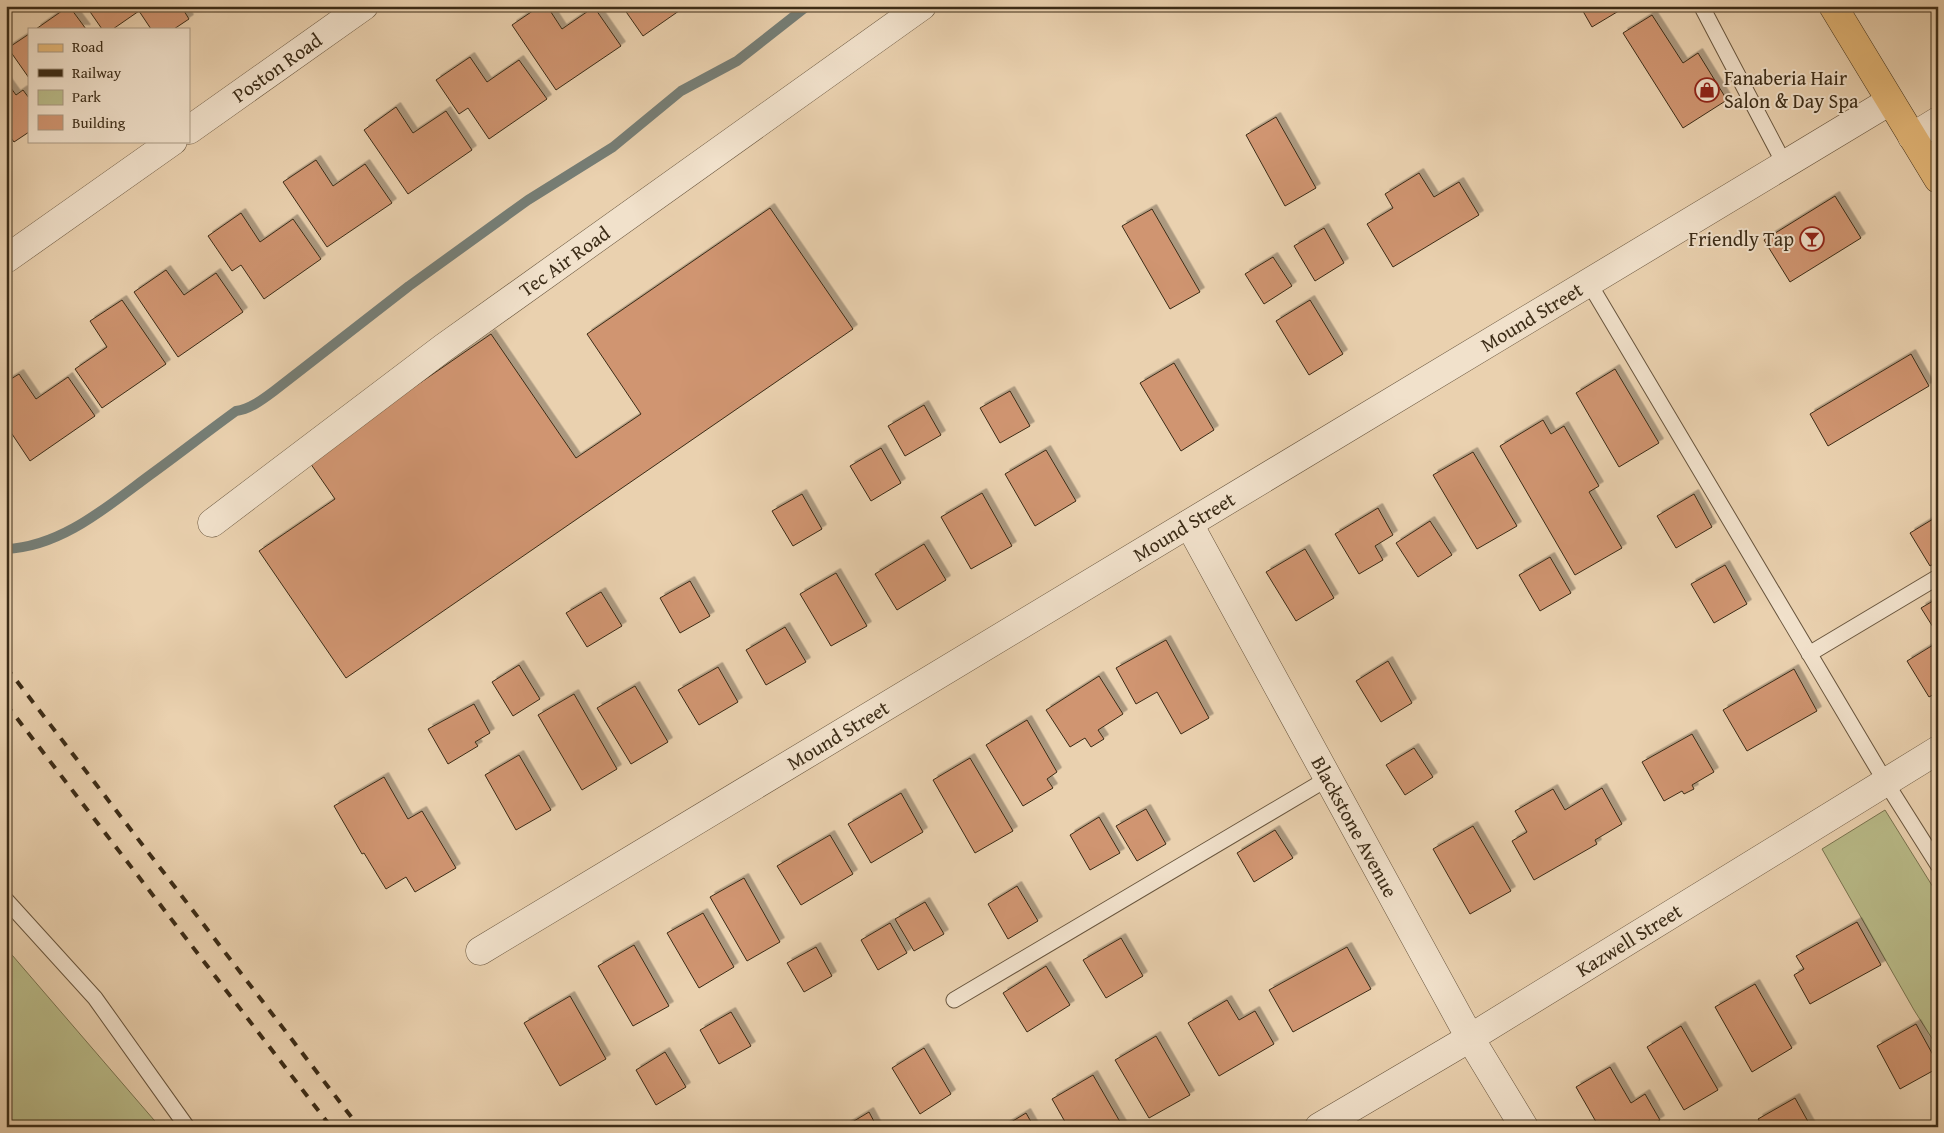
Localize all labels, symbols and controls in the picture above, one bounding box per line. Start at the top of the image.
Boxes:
street label: Poston Road [226,25,328,109]
legend [28,28,190,142]
text: Road [72,36,103,57]
text: Railway [72,62,122,83]
place label: Fanaberia Hair Salon & Day Spa [1724,63,1859,115]
shop icon: Fanaberia Hair Salon & Day Spa [1694,77,1720,103]
text: Park [72,86,101,107]
text: Building [72,112,126,133]
street label: Tec Air Road [513,218,616,303]
place label: Friendly Tap [1688,224,1794,253]
bar icon: Friendly Tap [1799,226,1825,252]
street label: Mound Street [1475,275,1588,359]
street label: Mound Street [1127,484,1240,568]
street label: Mound Street [781,693,894,777]
street label: Blackstone Avenue [1305,751,1405,902]
street label: Kazwell Street [1570,896,1687,983]

